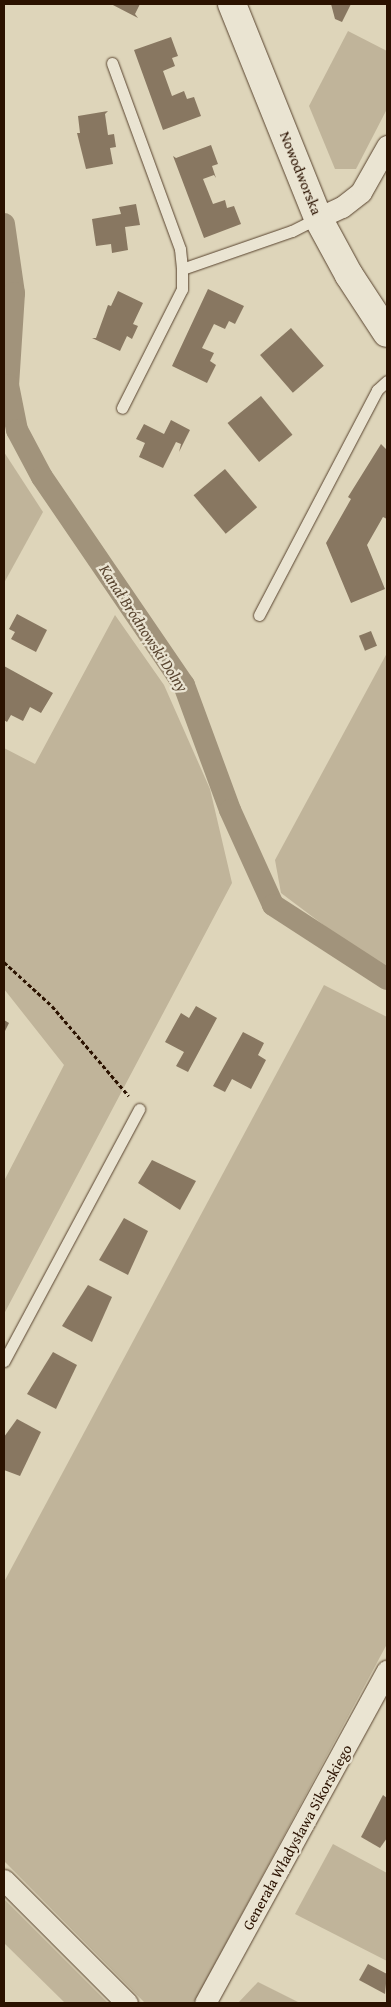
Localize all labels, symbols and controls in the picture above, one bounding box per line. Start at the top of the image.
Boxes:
street label: Nowodworska [276,129,326,217]
water label: Kanał Bródnowski Dolny [96,561,192,695]
street label: Generała Władysława Sikorskiego [238,1741,356,1933]

